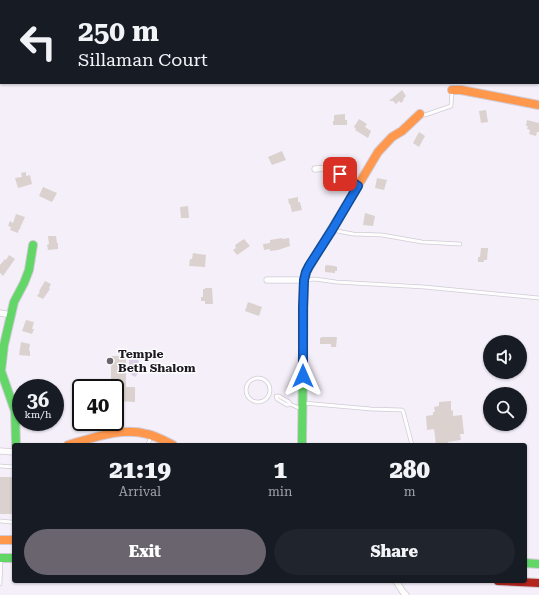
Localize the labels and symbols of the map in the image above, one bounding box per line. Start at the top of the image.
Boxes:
pin [323,157,357,191]
place label: Temple Beth Shalom [118,347,196,375]
position arrow [282,355,324,397]
marker: Temple Beth Shalom [105,356,115,366]
speed limit sign: 40 [72,379,124,431]

